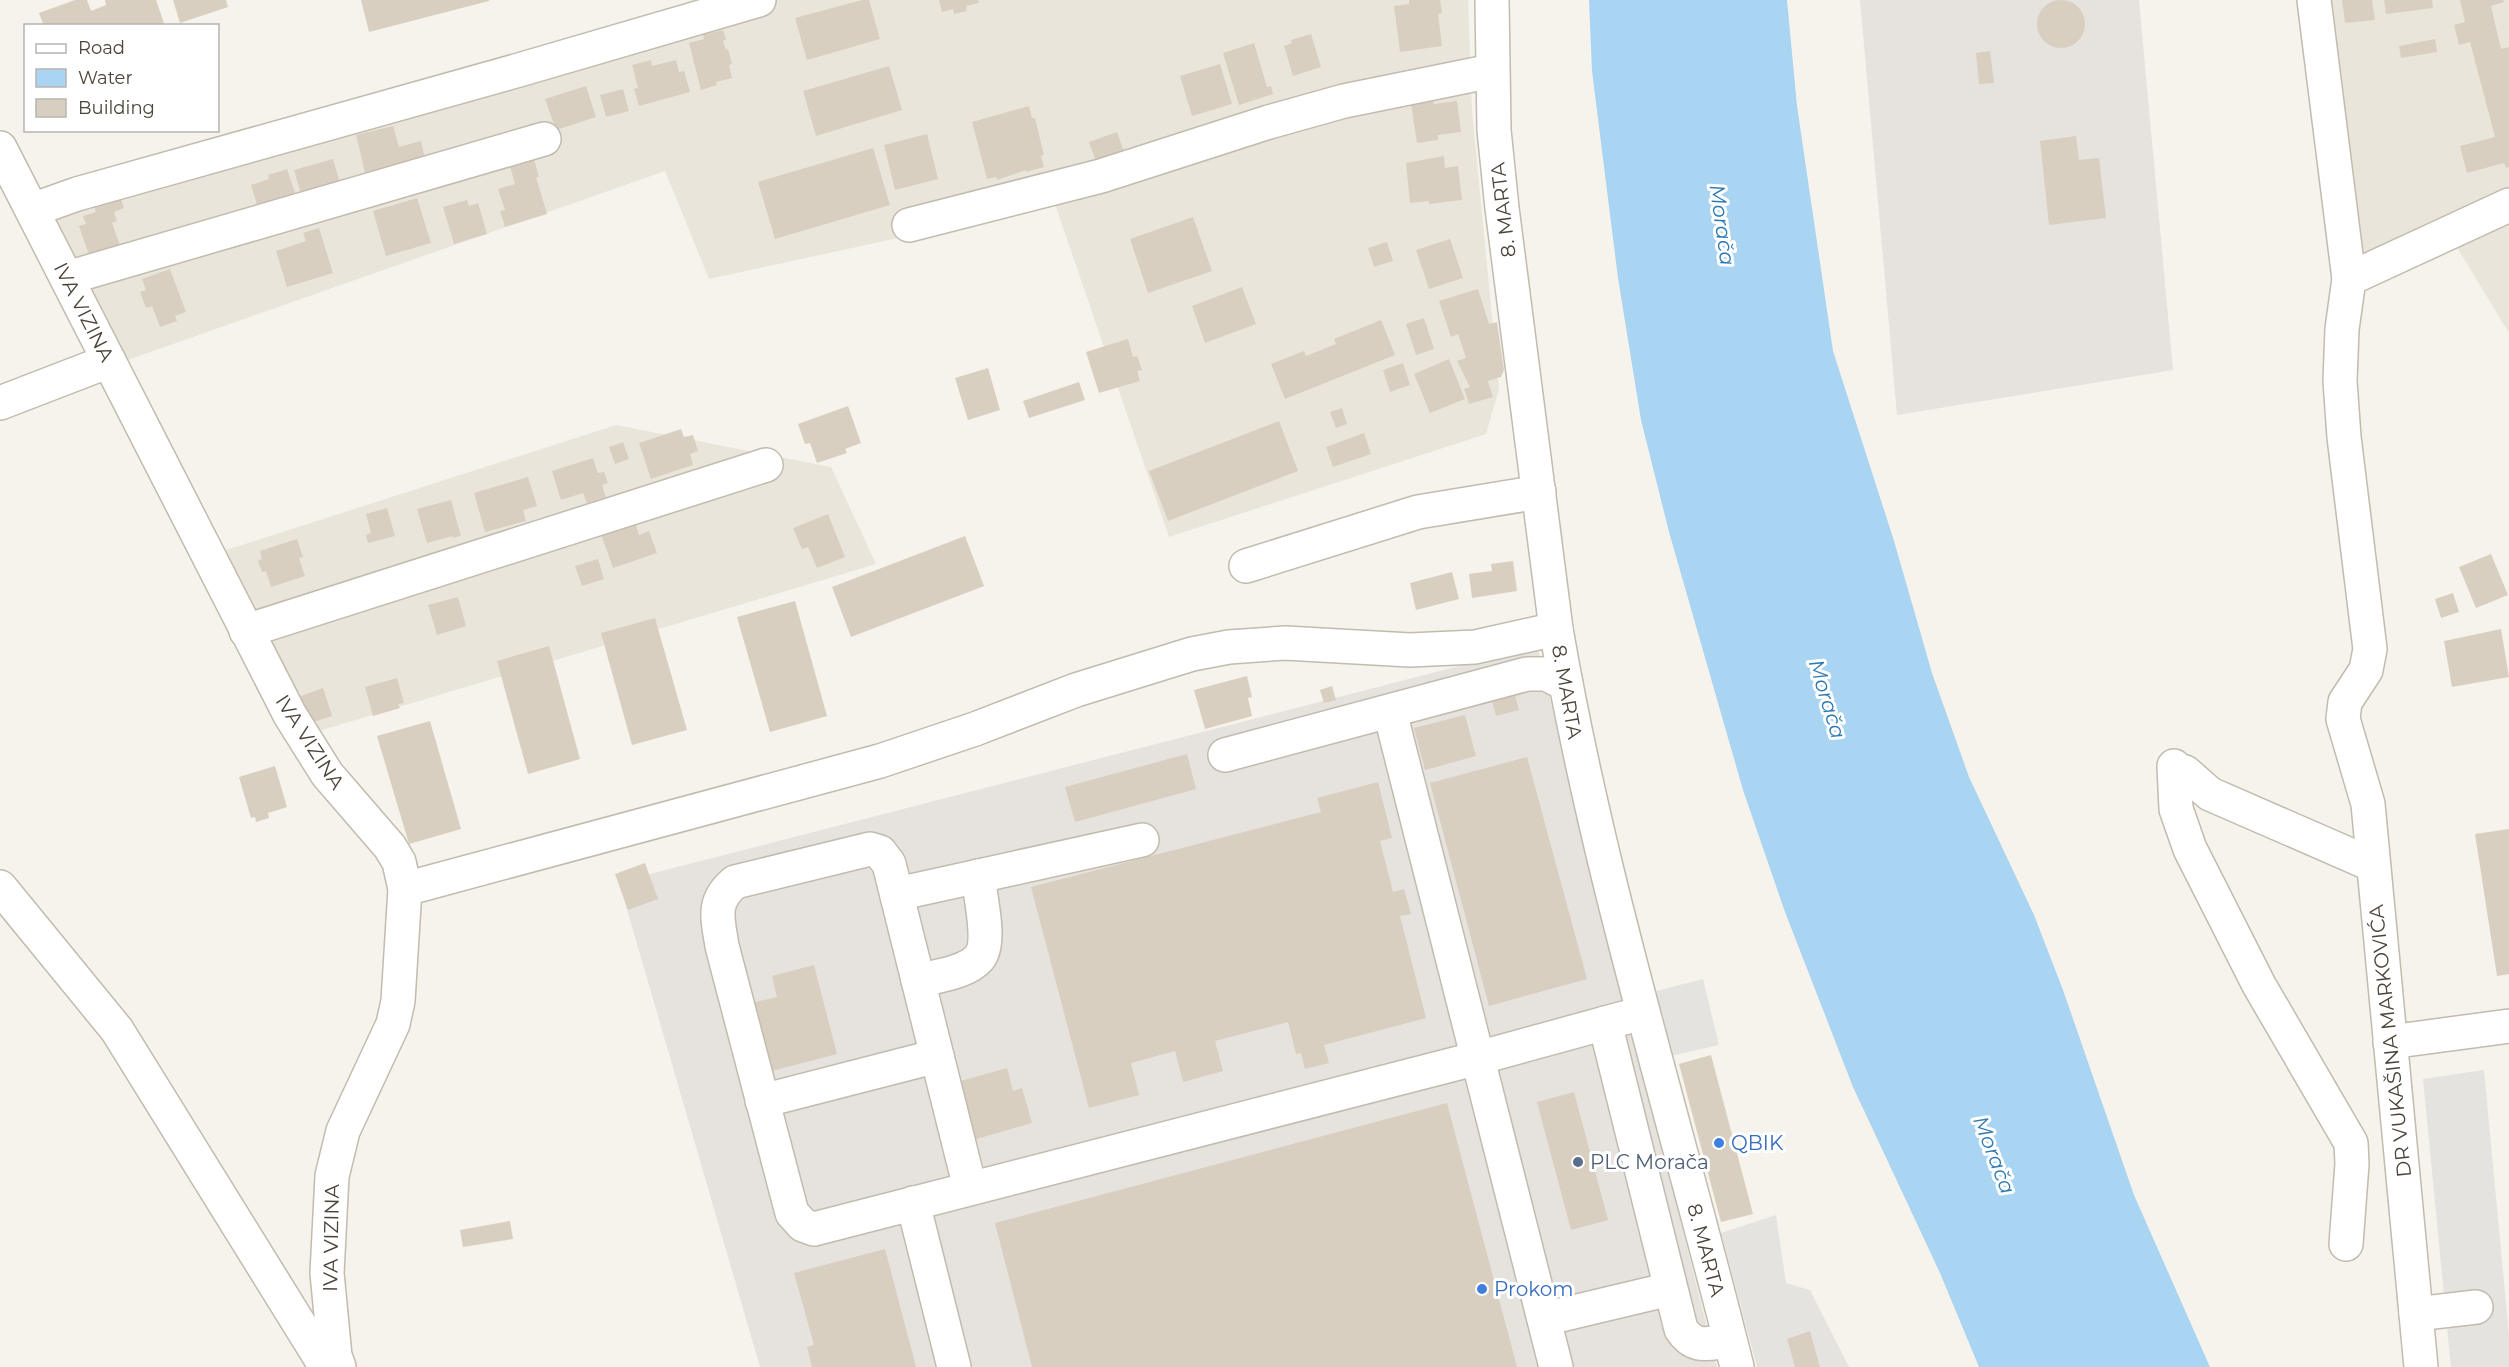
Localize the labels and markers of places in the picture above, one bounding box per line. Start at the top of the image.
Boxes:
place label: QBIK [1731,1131,1784,1155]
marker: QBIK [1712,1136,1726,1150]
place label: PLC Morača [1590,1150,1709,1174]
marker: PLC Morača [1571,1155,1585,1169]
place label: Prokom [1494,1277,1574,1301]
marker: Prokom [1475,1282,1489,1296]

